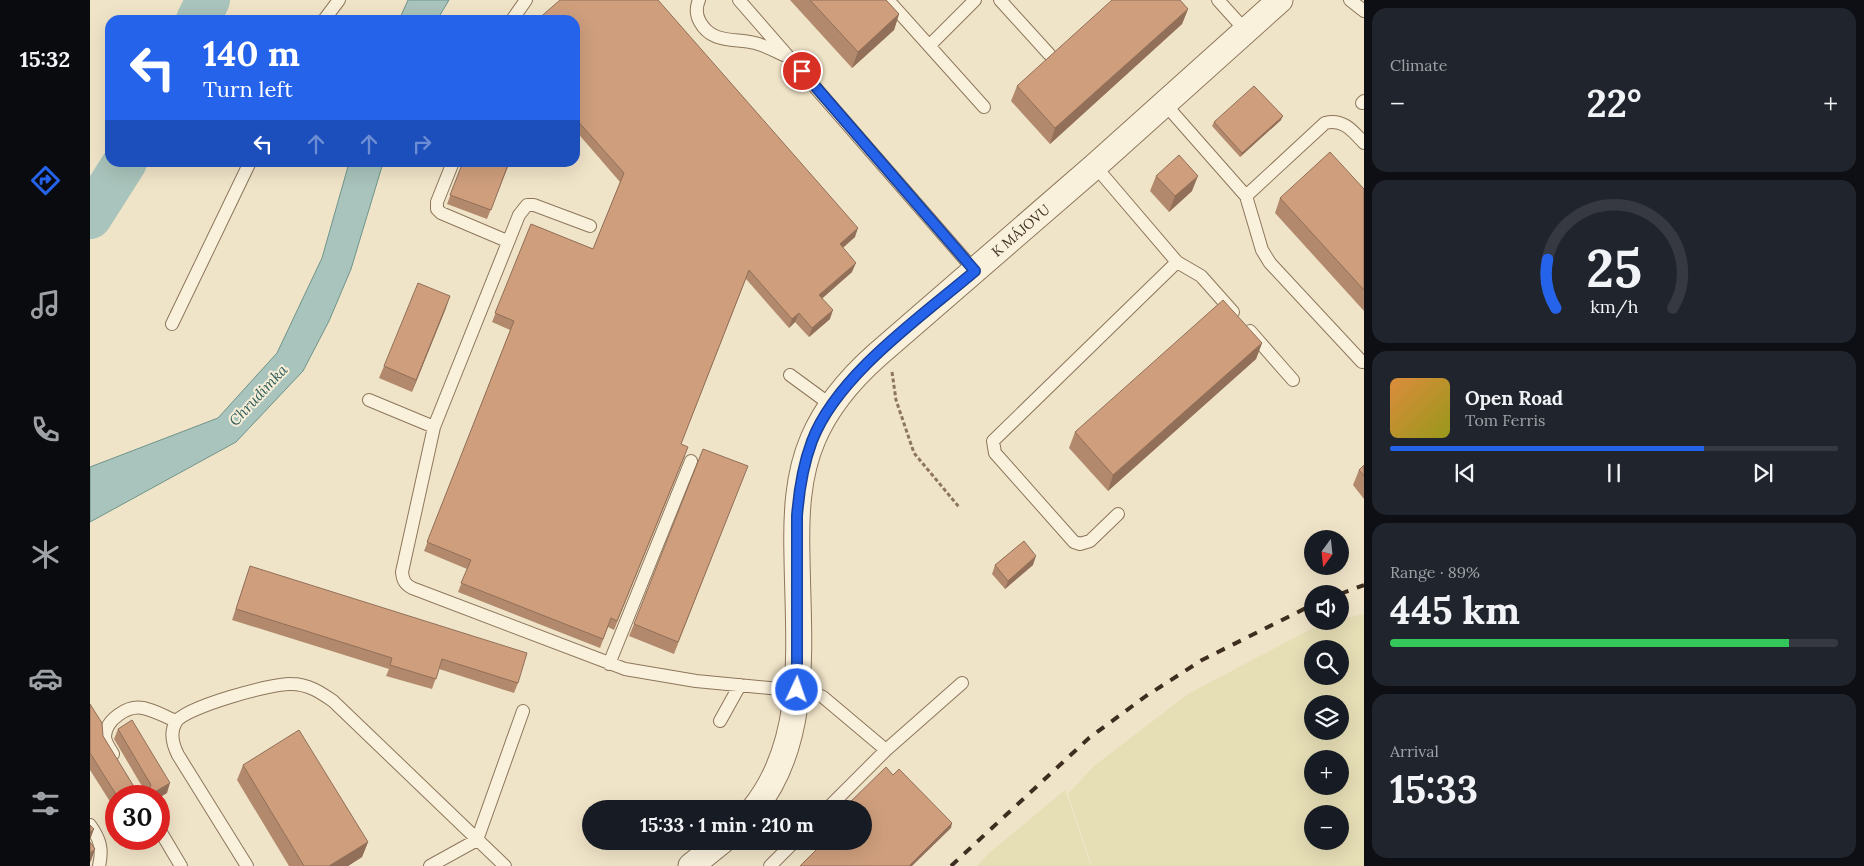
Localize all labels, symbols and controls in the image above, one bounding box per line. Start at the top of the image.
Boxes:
text: 140 m [203,31,300,76]
icon: left [120,35,185,100]
text: 15:32 [20,45,70,73]
pin [781,50,823,92]
text: Climate [1390,55,1447,75]
icon: arrive [788,57,816,85]
text: Turn left [203,75,293,103]
text: 22° [1586,79,1642,127]
text: − [1390,86,1405,122]
text: + [1823,86,1838,122]
icon: left [249,130,277,158]
icon: ahead [302,130,330,158]
icon: ahead [355,130,383,158]
icon: right [408,130,436,158]
icon: directions [28,163,63,198]
street label: K MÁJOVU [988,200,1054,261]
text: 25 [1586,235,1642,301]
icon: music [28,287,63,322]
text: km/h [1590,295,1638,318]
water label: Chrudimka [225,360,292,430]
text: Open Road [1465,386,1563,410]
text: Tom Ferris [1465,410,1545,430]
icon: phone [28,412,63,447]
icon: previous [1451,459,1479,487]
icon: pause [1600,459,1628,487]
icon: next [1749,459,1777,487]
north arrow [1304,530,1349,575]
map controls [1304,530,1349,850]
icon: climate [28,537,63,572]
text: Range · 89% [1390,562,1480,582]
button: sound [1304,585,1349,630]
text: 445 km [1390,586,1520,634]
button: search [1304,640,1349,685]
icon: car [28,661,63,696]
position arrow [770,663,822,715]
button: layers [1304,695,1349,740]
text: Arrival [1390,741,1439,761]
button: + [1304,750,1349,795]
text: 15:33 [1390,765,1478,813]
speed limit sign: 30 [105,785,170,850]
icon: filters [28,786,63,821]
button: − [1304,805,1349,850]
text: 15:33 · 1 min · 210 m [640,813,814,837]

